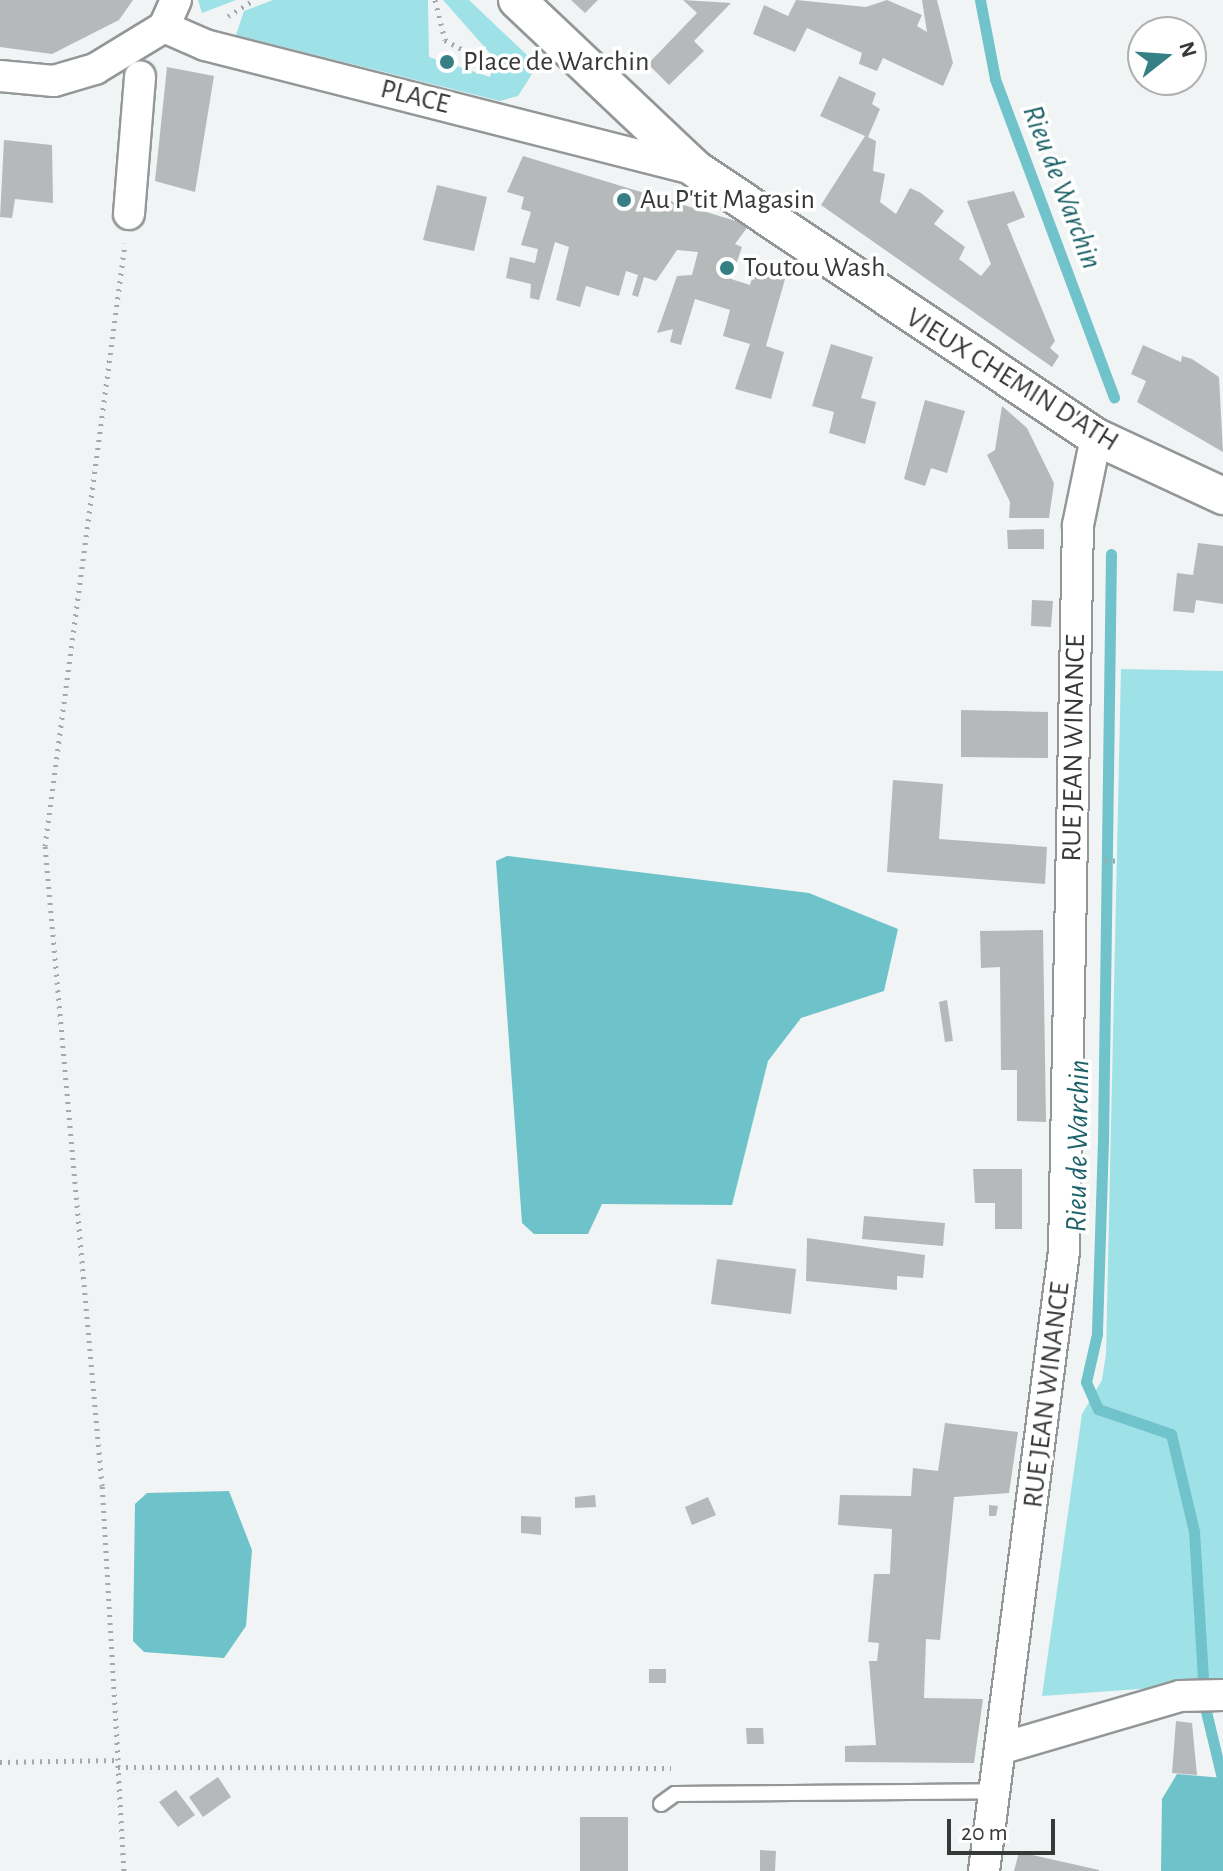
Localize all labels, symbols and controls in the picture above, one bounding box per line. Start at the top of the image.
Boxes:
north arrow [1127,16,1207,96]
text: N [1175,39,1201,60]
place label: Place de Warchin [463,45,649,79]
marker: Place de Warchin [438,53,456,71]
street label: PLACE [377,72,453,122]
water label: Rieu de Warchin [1014,100,1110,274]
place label: Au P'tit Magasin [640,183,815,217]
marker: Au P'tit Magasin [615,191,633,209]
place label: Toutou Wash [743,251,885,285]
marker: Toutou Wash [718,259,736,277]
street label: VIEUX CHEMIN D'ATH [900,301,1124,459]
street label: RUE JEAN WINANCE [1055,634,1093,862]
water label: Rieu de Warchin [1058,1059,1098,1233]
street label: RUE JEAN WINANCE [1016,1280,1078,1510]
scale bar [951,1803,1059,1853]
text: 20 m [961,1821,1008,1845]

